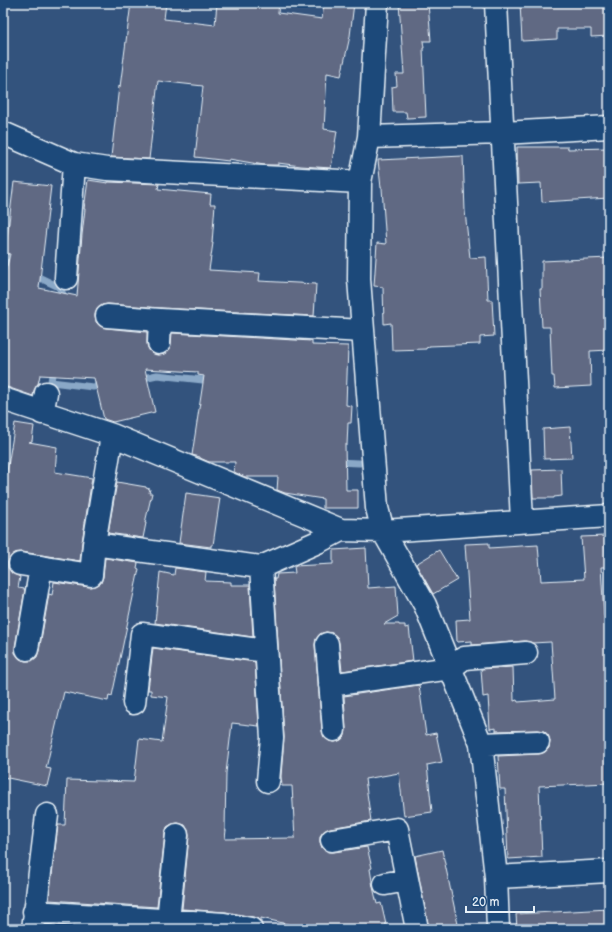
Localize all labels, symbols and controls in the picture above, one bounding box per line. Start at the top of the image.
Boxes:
scale bar [466,888,534,914]
text: 20 m [472,895,499,910]

